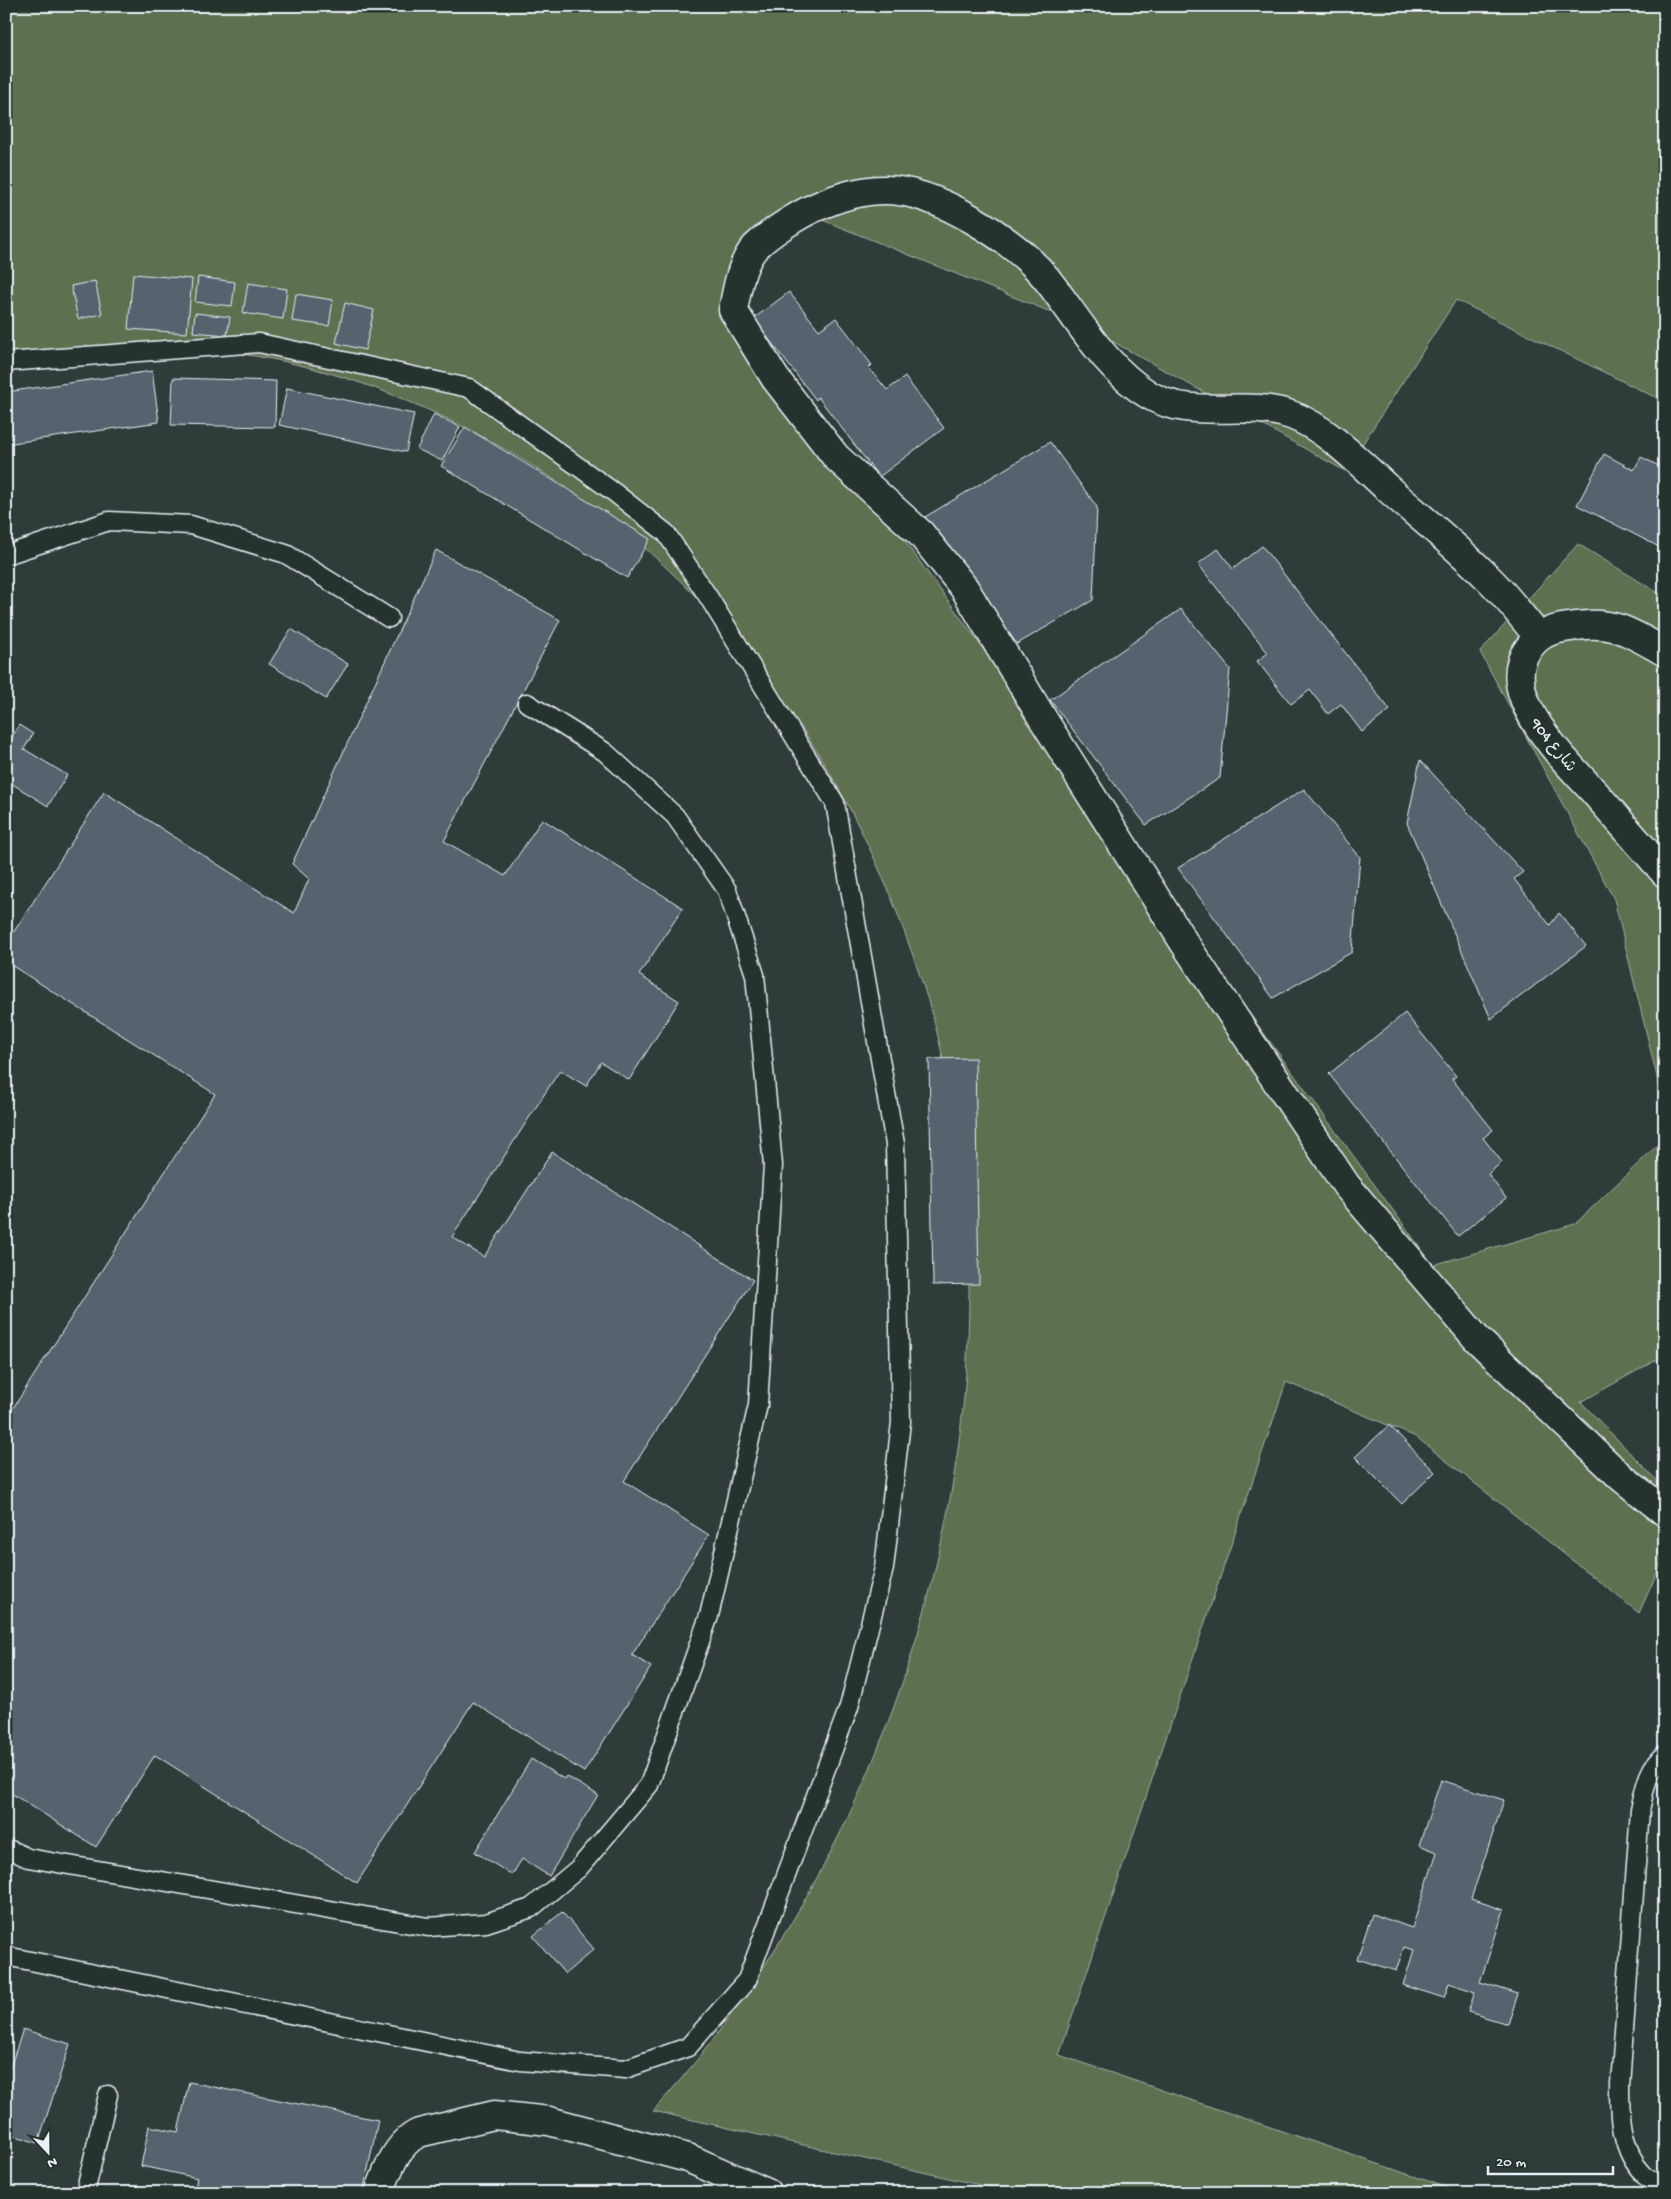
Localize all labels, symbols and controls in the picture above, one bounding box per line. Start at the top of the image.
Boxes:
street label: شارع 904 [1525,715,1579,777]
north arrow [22,2126,72,2176]
scale bar [1488,2144,1614,2176]
text: N [45,2152,59,2171]
text: 20 m [1496,2154,1526,2172]

